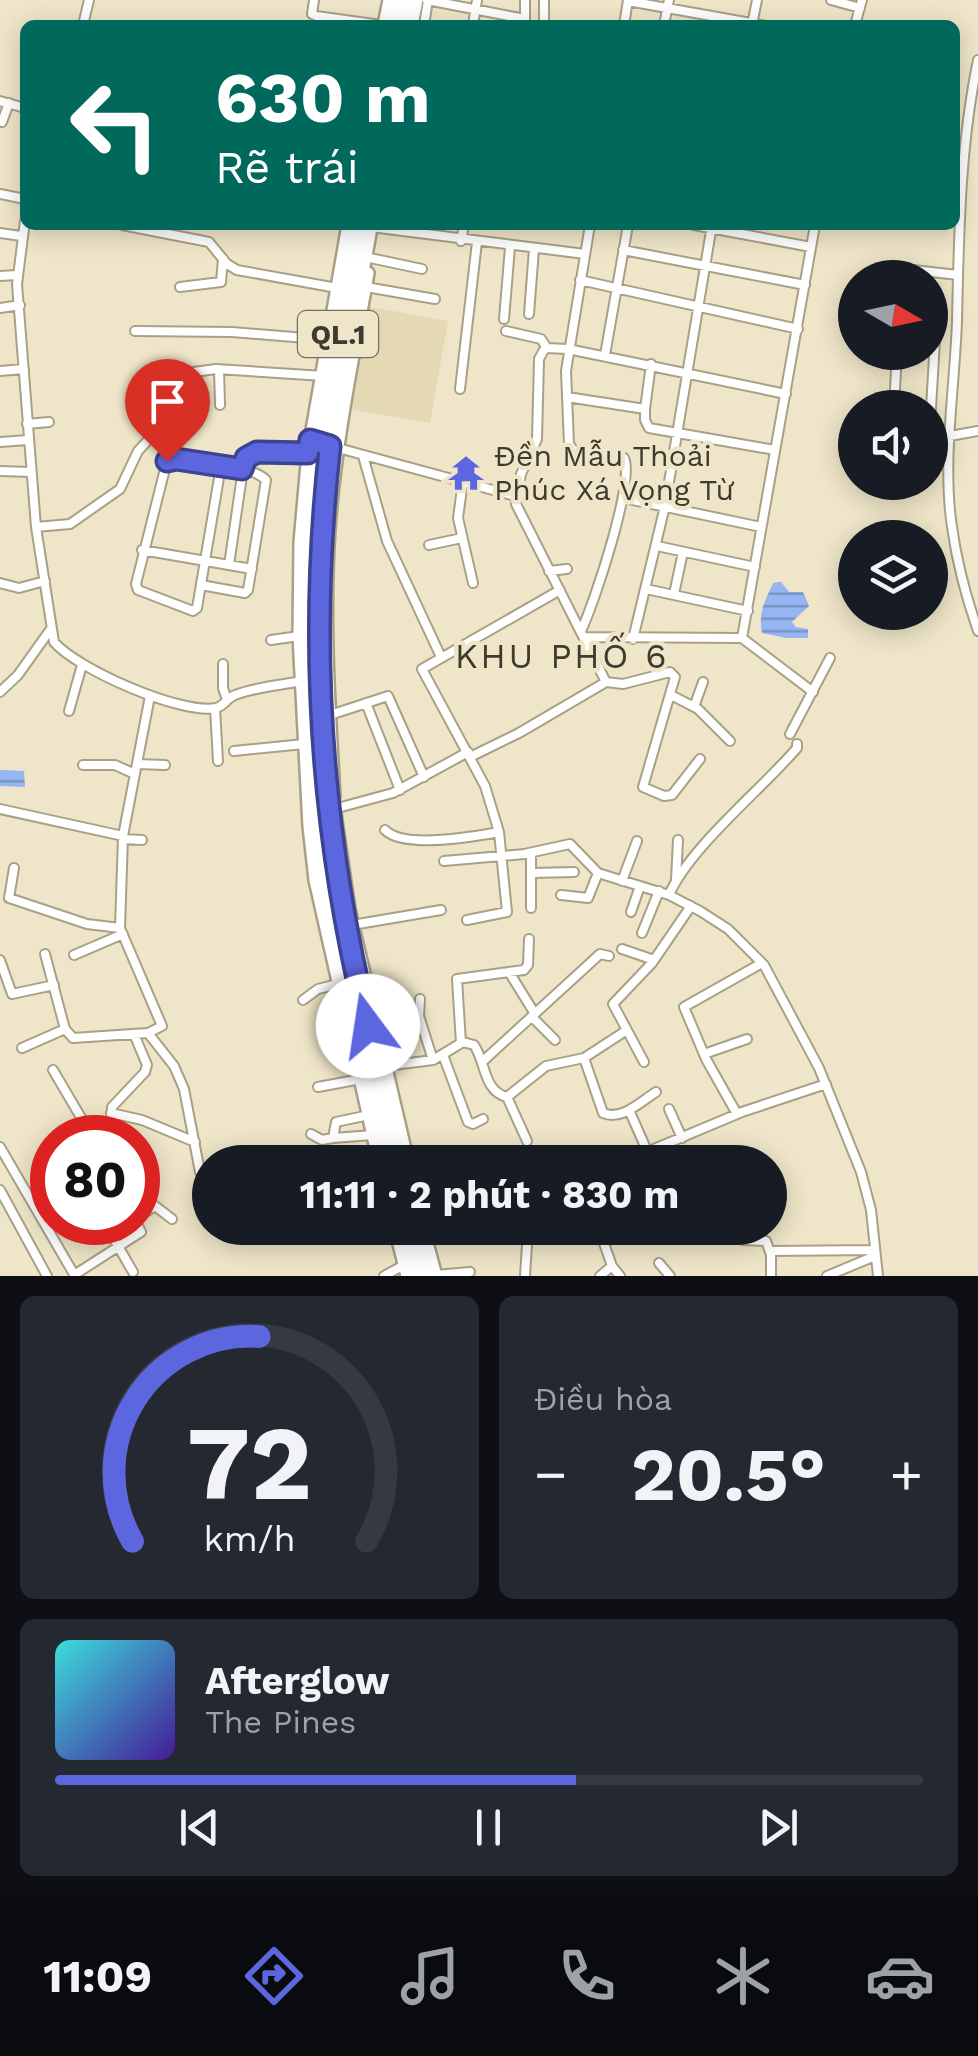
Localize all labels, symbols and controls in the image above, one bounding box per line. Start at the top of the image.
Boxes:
text: 630 m [215,57,431,139]
icon: left [50,60,180,190]
text: Rẽ trái [215,141,359,194]
north arrow [838,260,948,370]
map controls [838,260,948,630]
road number: QL.1 [298,311,378,357]
pin [125,359,210,462]
icon: arrive [140,374,195,429]
button: sound [838,390,948,500]
place label: Đền Mẫu Thoải Phúc Xá Vọng Từ [494,438,735,507]
temple icon: Đền Mẫu Thoải Phúc Xá Vọng Từ [447,454,485,492]
button: layers [838,520,948,630]
district label: KHU PHỐ 6 [455,632,669,677]
position arrow [316,974,420,1078]
speed limit sign: 80 [30,1115,160,1245]
text: 11:11 · 2 phút · 830 m [300,1173,679,1217]
text: Điều hòa [534,1380,672,1418]
text: 72 [187,1402,312,1524]
text: 20.5° [631,1430,826,1518]
text: − [534,1442,567,1506]
text: + [890,1442,923,1506]
text: km/h [203,1518,296,1560]
text: Afterglow [205,1659,390,1703]
text: The Pines [205,1703,356,1741]
icon: previous [172,1800,227,1855]
icon: pause [461,1800,516,1855]
icon: next [751,1800,806,1855]
icon: directions [239,1941,309,2011]
icon: music [395,1941,465,2011]
icon: phone [552,1941,622,2011]
icon: climate [708,1941,778,2011]
icon: car [865,1941,935,2011]
text: 11:09 [43,1950,152,2003]

